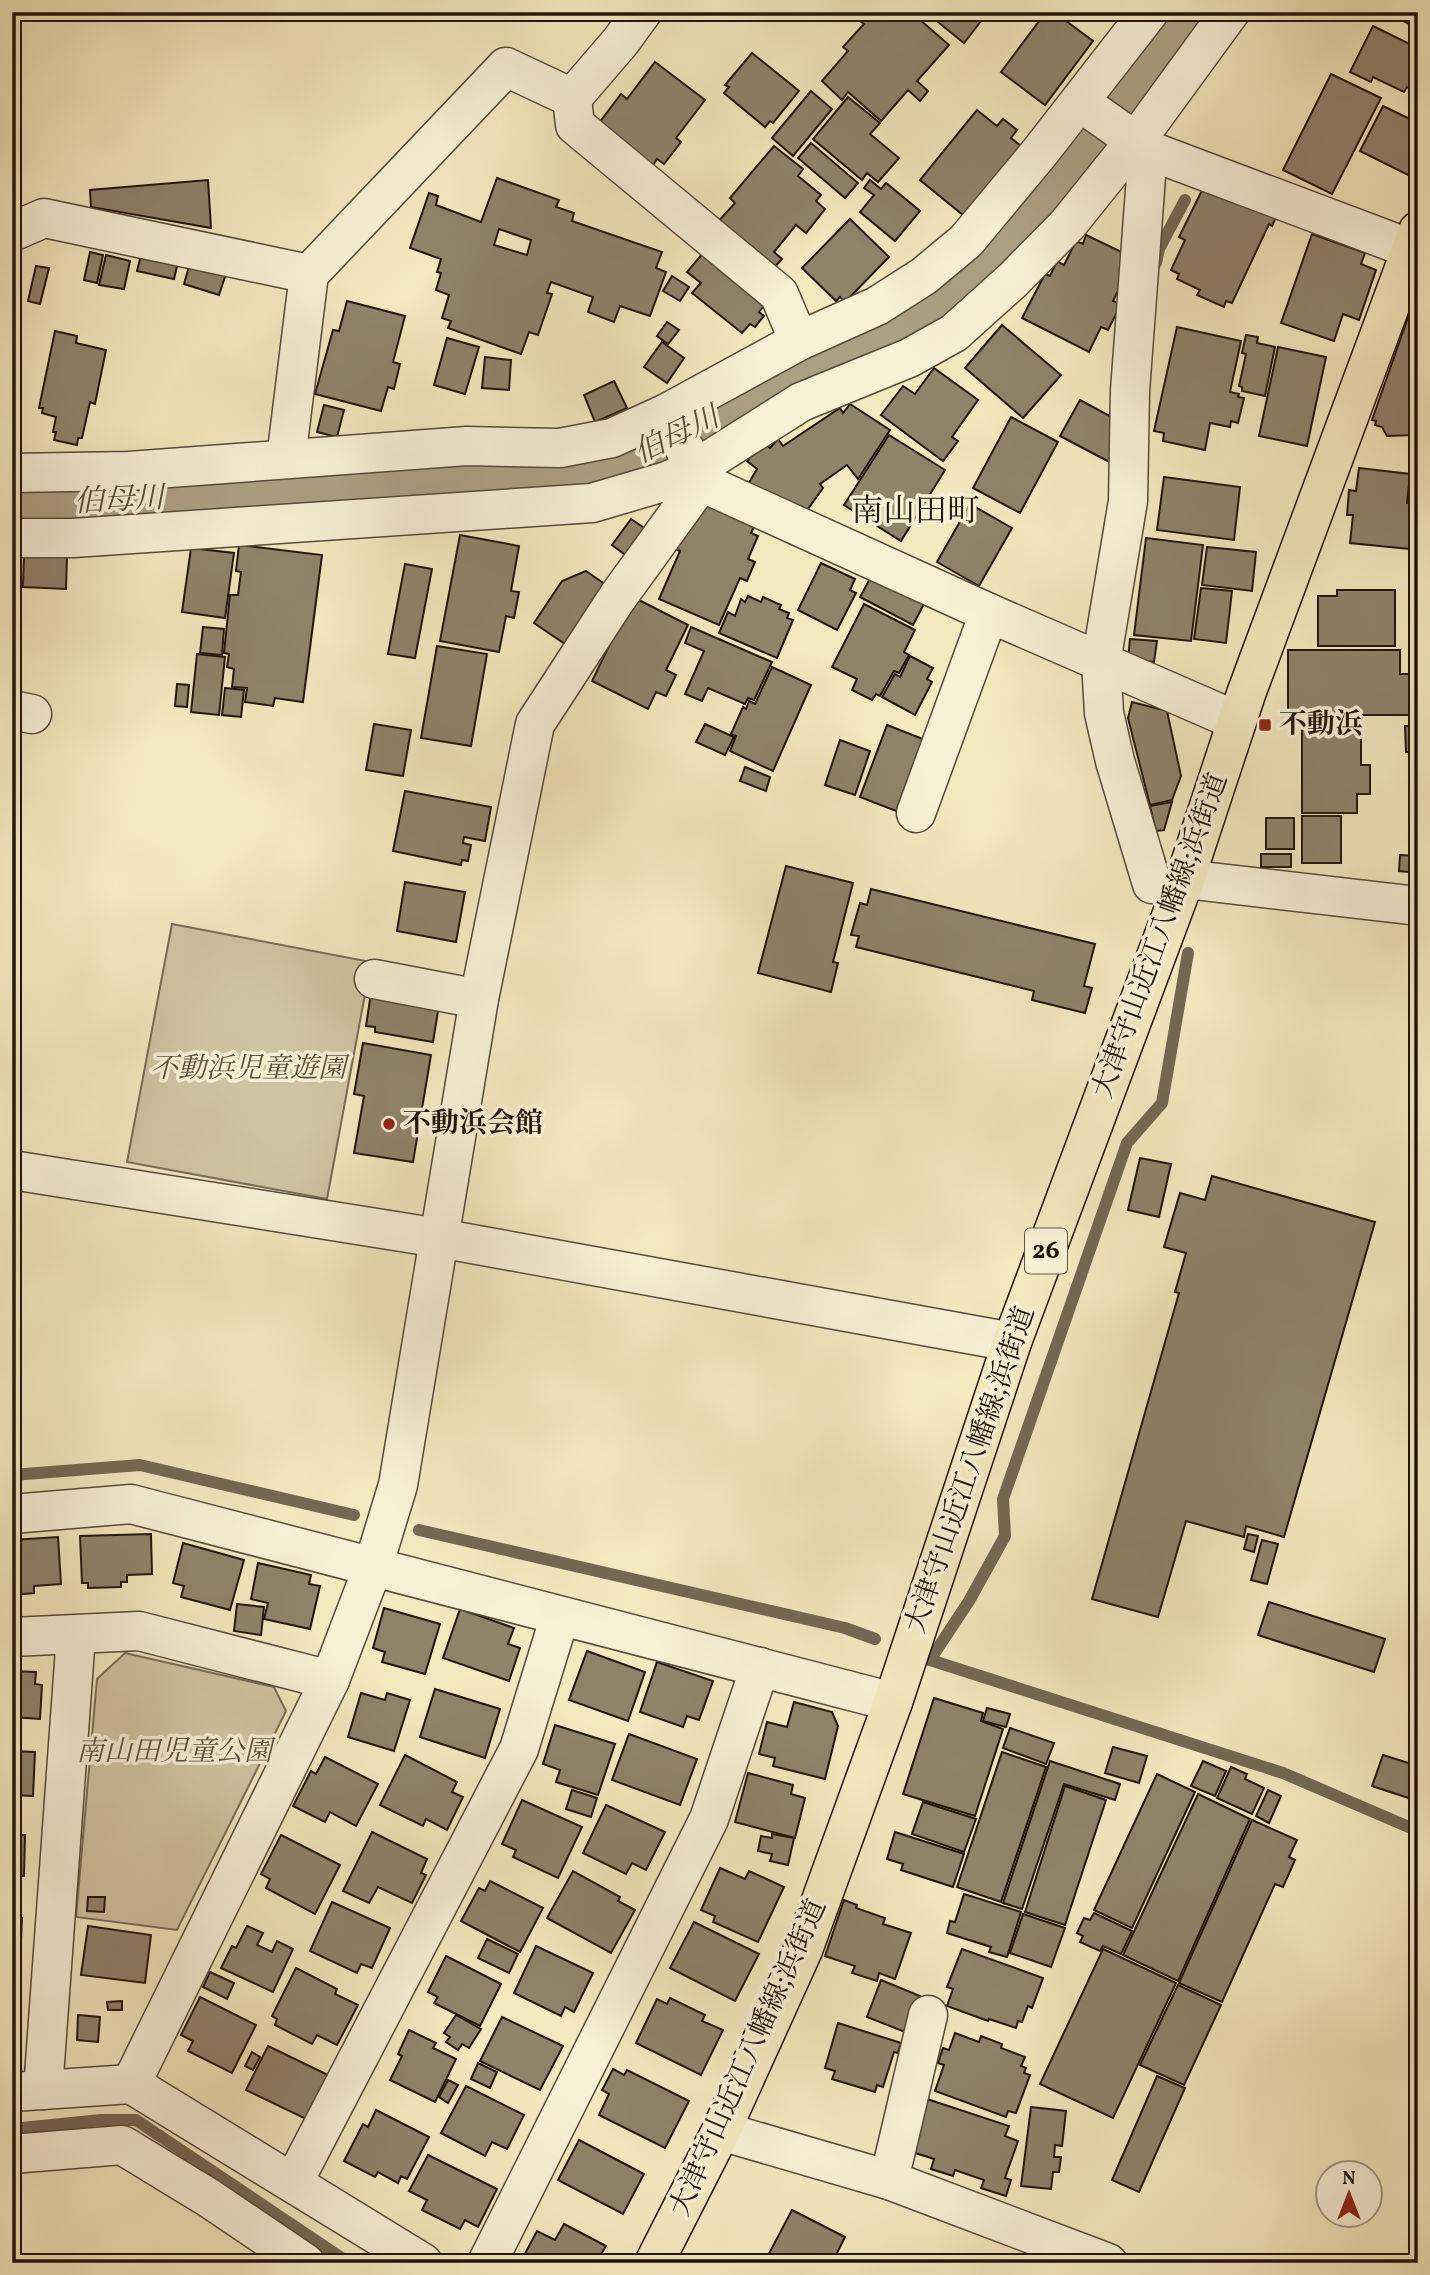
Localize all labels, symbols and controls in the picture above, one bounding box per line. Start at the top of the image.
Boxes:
water label: 伯母川 [627,396,729,475]
water label: 伯母川 [73,478,168,524]
district label: 南山田町 [851,491,979,535]
place label: 不動浜 [1279,706,1363,745]
marker: 不動浜 [1257,717,1273,733]
street label: 大津守山近江八幡線;浜街道 [1084,768,1238,1104]
park label: 不動浜児童遊園 [150,1050,350,1089]
place label: 不動浜会館 [403,1105,543,1144]
marker: 不動浜会館 [381,1116,397,1132]
road number: 26 [1025,1228,1067,1274]
street label: 大津守山近江八幡線;浜街道 [897,1301,1045,1639]
park label: 南山田児童公園 [76,1733,276,1772]
street label: 大津守山近江八幡線;浜街道 [661,1893,837,2223]
north arrow [1314,2160,1384,2230]
text: N [1342,2166,1356,2192]

